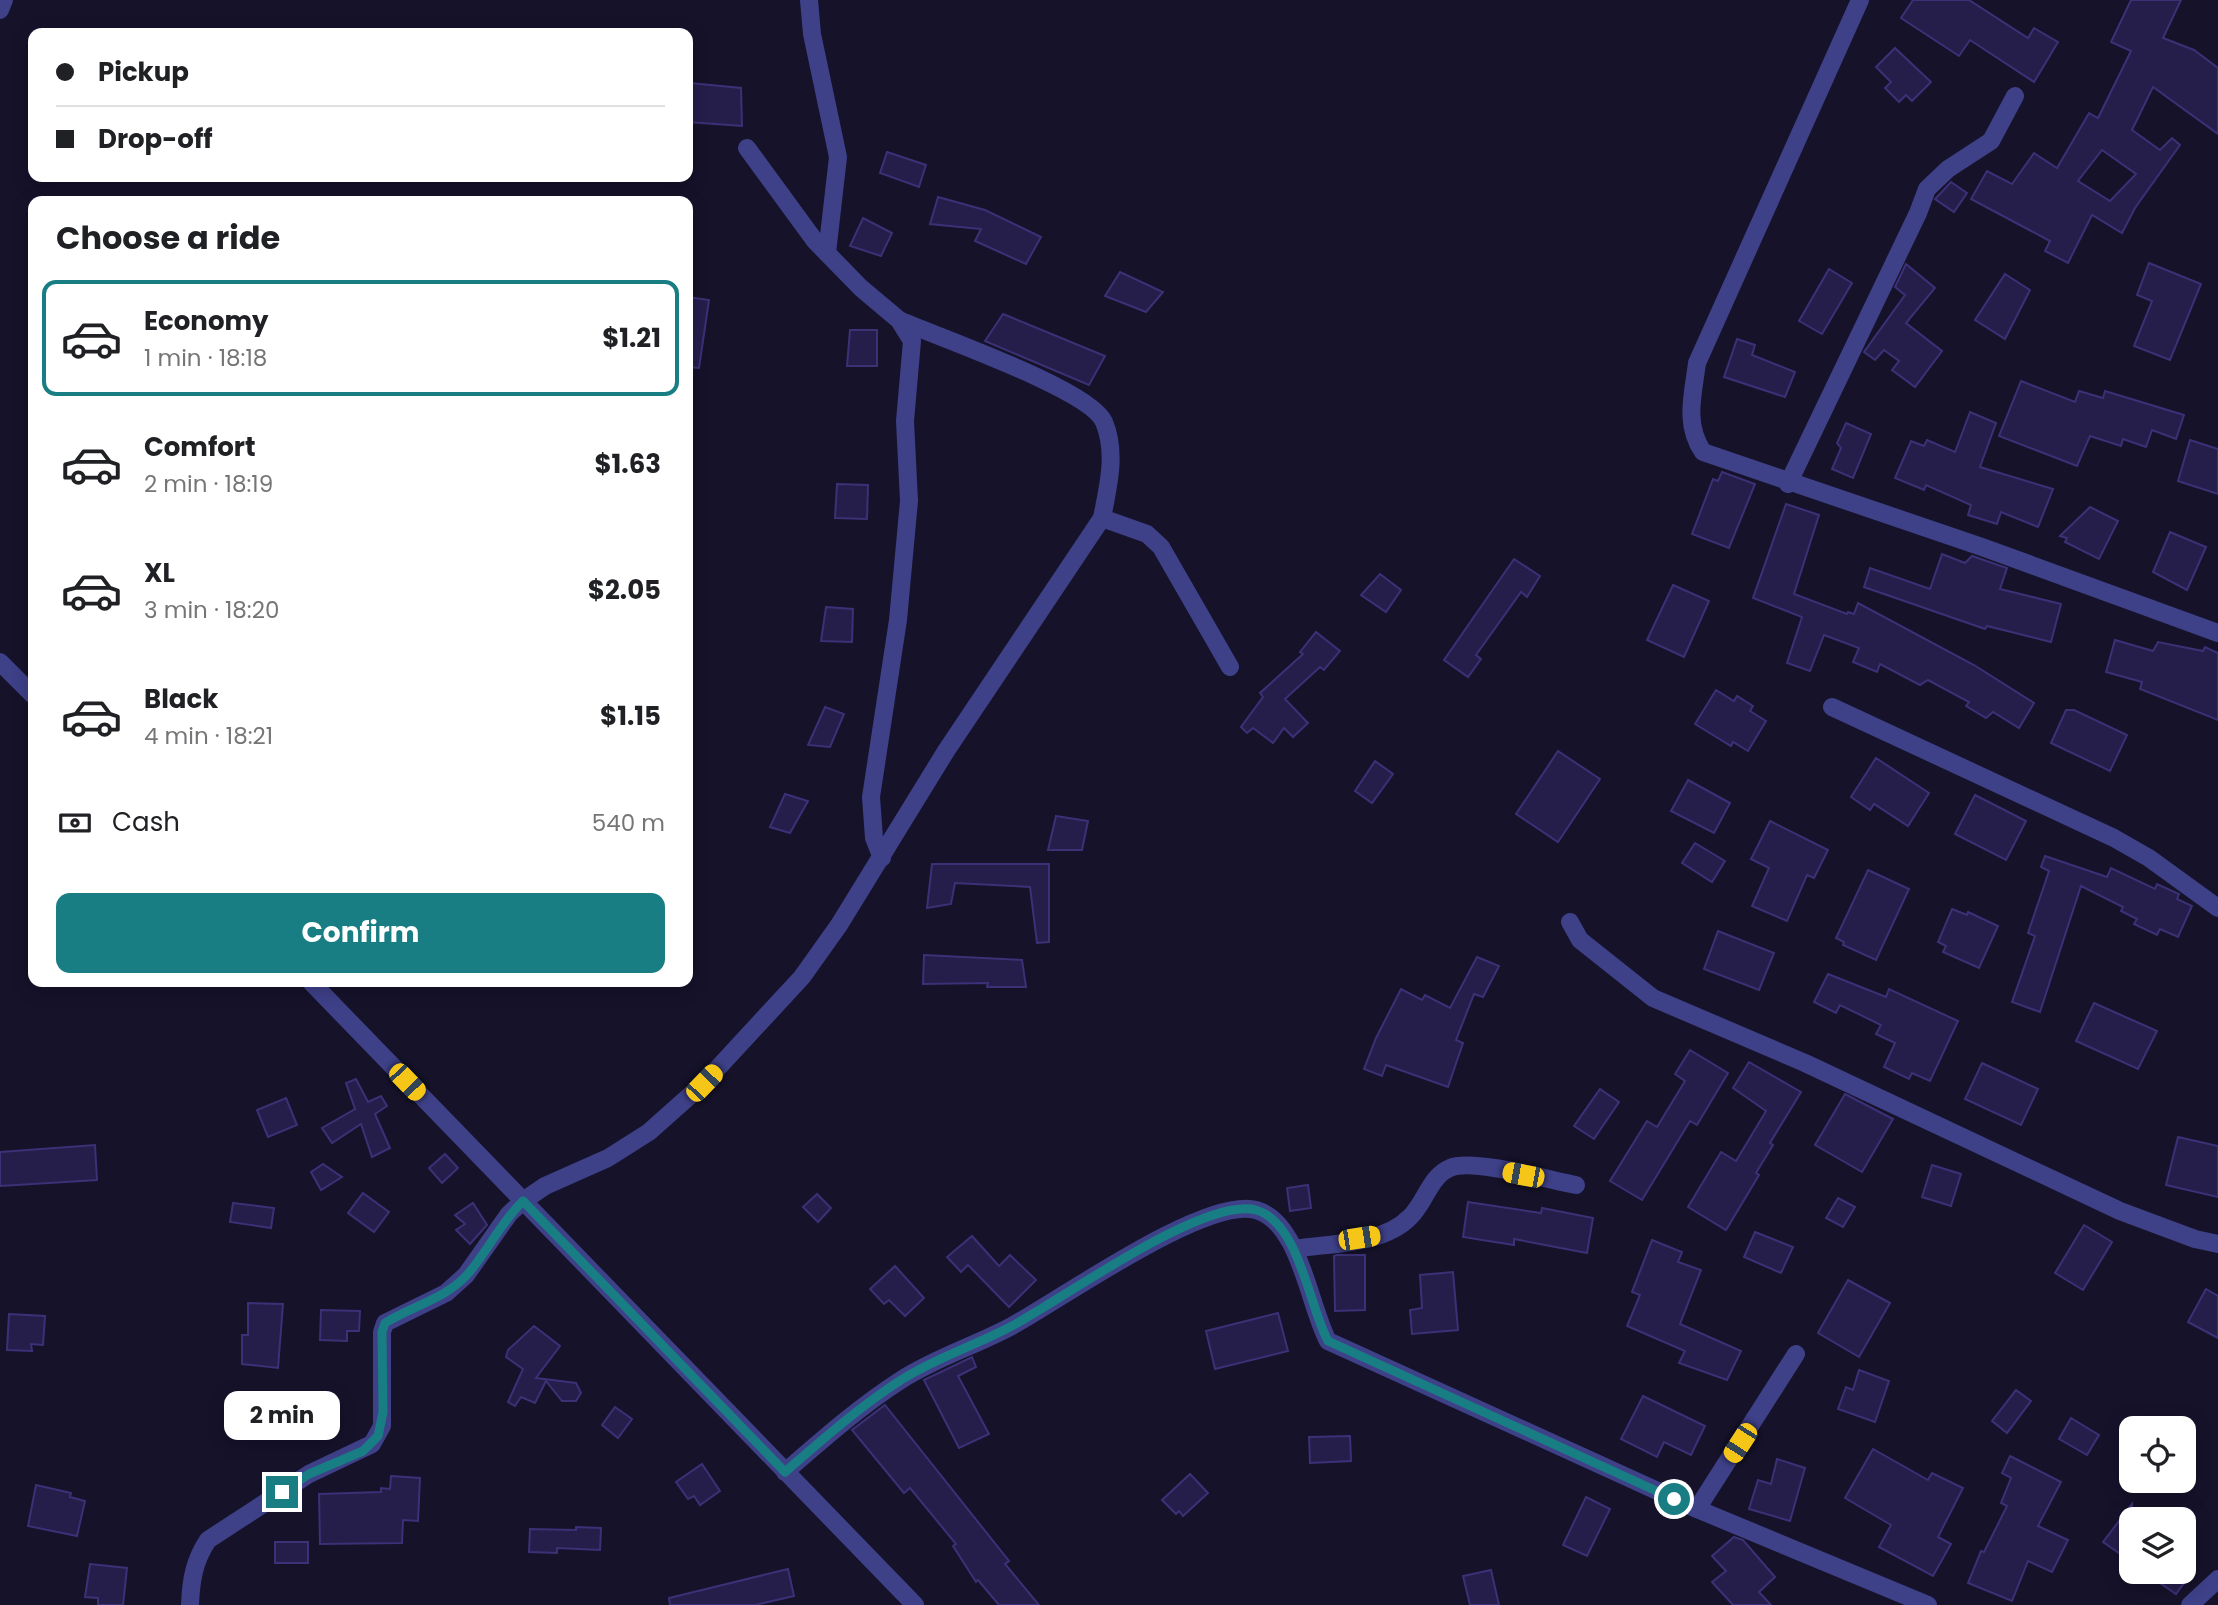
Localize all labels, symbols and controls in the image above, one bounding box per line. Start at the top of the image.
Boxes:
text: Pickup [98,54,189,90]
text: Drop-off [98,121,213,157]
text: Choose a ride [56,215,280,260]
text: Economy [144,303,268,339]
icon: car [60,307,123,370]
text: $1.21 [602,320,661,356]
text: 1 min · 18:18 [144,342,267,374]
text: Comfort [144,429,256,465]
icon: car [60,433,123,496]
text: $1.63 [594,446,661,482]
text: 2 min · 18:19 [144,468,273,500]
text: XL [144,555,175,591]
icon: car [60,559,123,622]
text: $2.05 [588,572,661,608]
text: 3 min · 18:20 [144,594,279,626]
text: Black [144,681,218,717]
icon: car [60,685,123,748]
text: $1.15 [600,698,661,734]
text: 4 min · 18:21 [144,720,273,752]
icon: cash [56,804,94,842]
text: Cash [112,804,180,840]
text: 540 m [592,807,665,839]
button: Confirm [56,893,665,973]
car [385,1060,430,1104]
car [682,1061,727,1105]
car [1501,1161,1546,1189]
car [1337,1224,1382,1252]
callout: 2 min [224,1390,340,1440]
text: 2 min [250,1399,314,1431]
map controls [2119,1416,2196,1584]
button: locate [2119,1416,2196,1493]
car [1720,1420,1761,1466]
route end [266,1476,298,1508]
route start [1658,1483,1690,1515]
button: layers [2119,1507,2196,1584]

